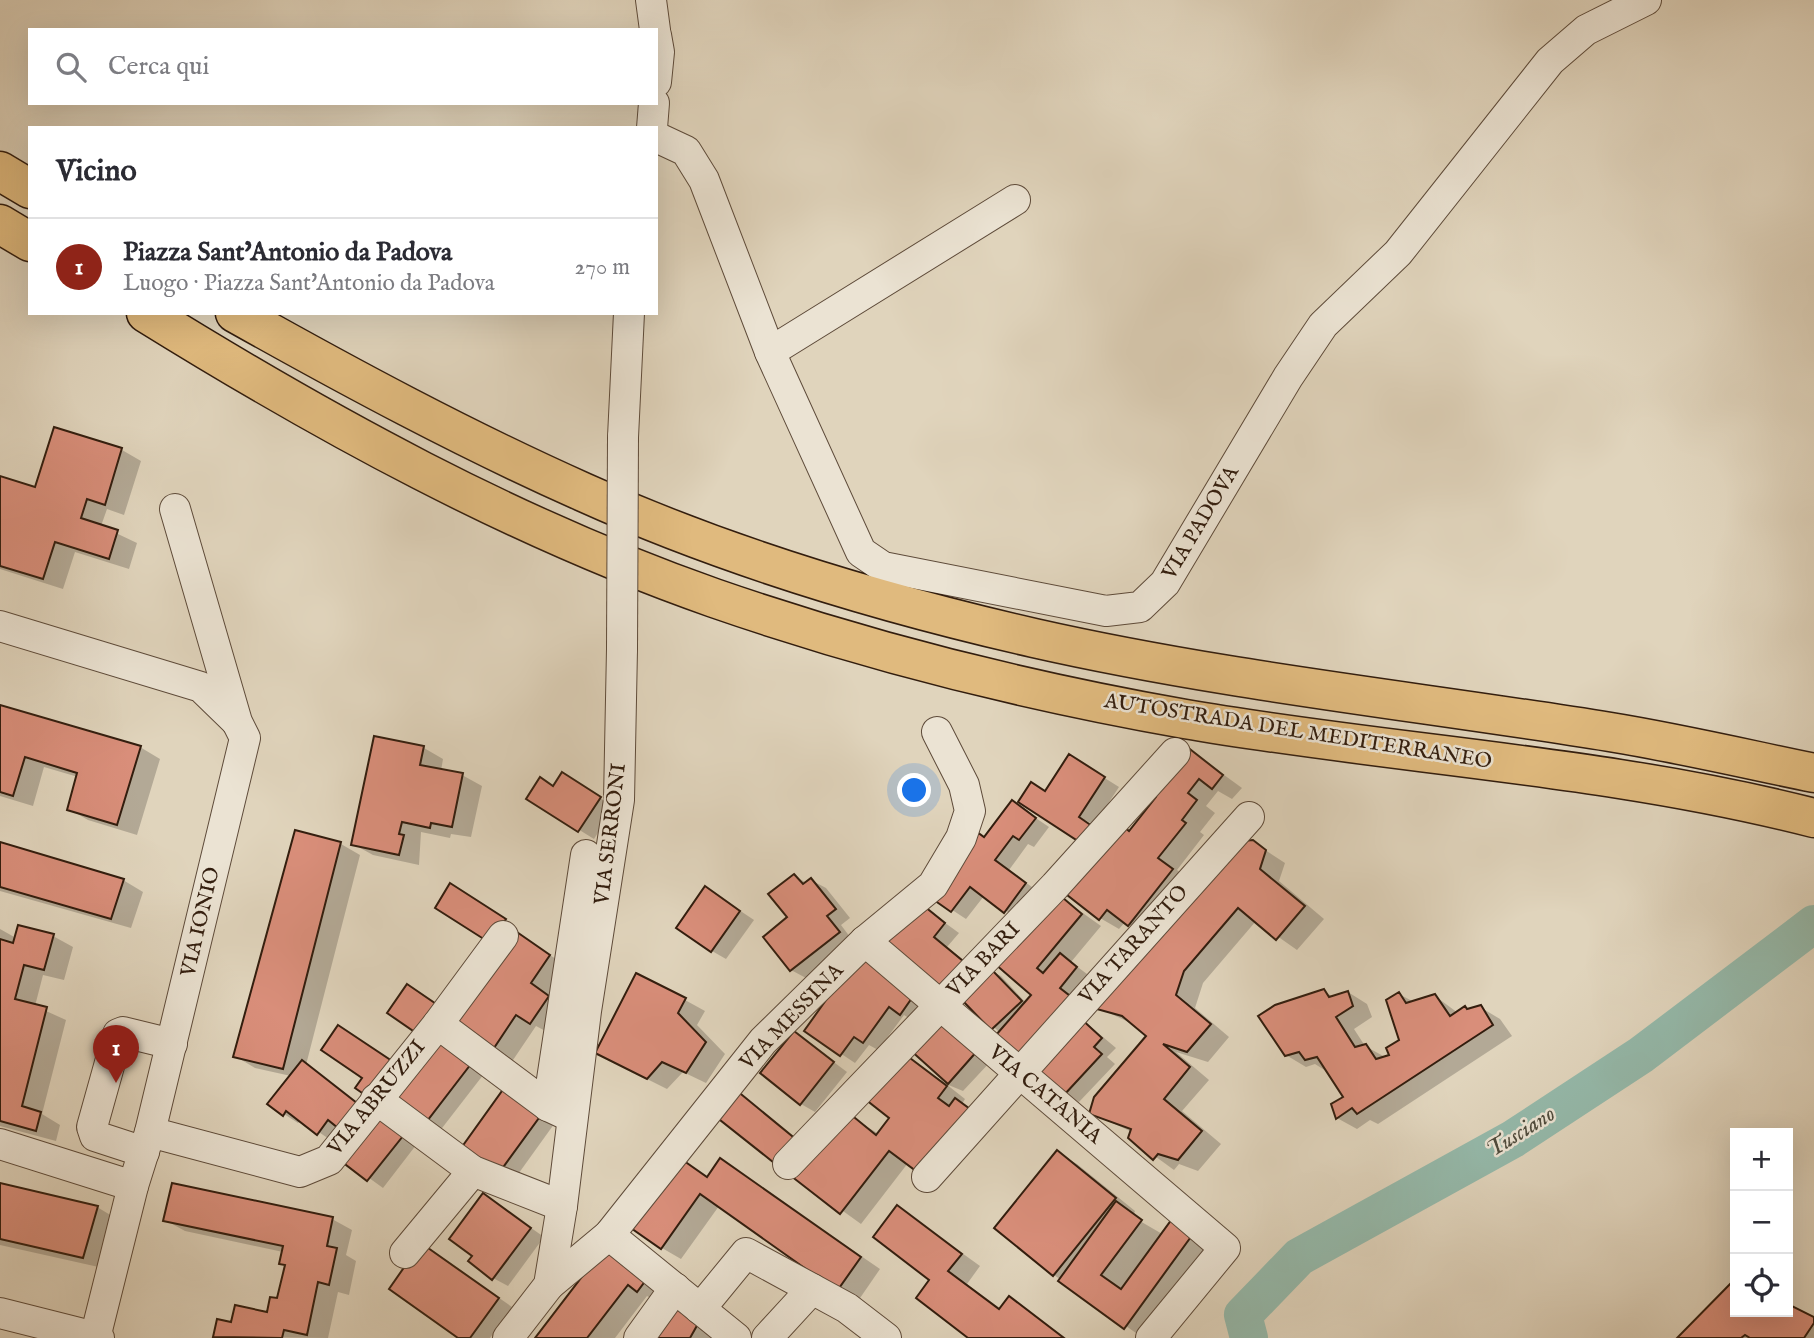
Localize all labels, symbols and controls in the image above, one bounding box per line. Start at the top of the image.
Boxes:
search box [28,28,658,105]
icon: search [52,48,90,86]
text: Cerca qui [108,50,209,83]
text: Vicino [56,153,137,191]
text: Piazza Sant'Antonio da Padova [123,236,452,269]
text: 1 [75,253,83,282]
text: 270 m [575,253,630,282]
text: Luogo · Piazza Sant'Antonio da Padova [123,269,495,298]
street label: VIA PADOVA [1156,460,1246,586]
street label: AUTOSTRADA DEL MEDITERRANEO [1101,688,1494,776]
street label: VIA SERRONI [589,762,633,907]
your location [897,773,931,807]
street label: VIA IONIO [175,864,227,980]
street label: VIA TARANTO [1073,880,1195,1011]
street label: VIA BARI [941,917,1027,1004]
street label: VIA MESSINA [734,957,850,1077]
pin: 1 [93,1025,139,1083]
street label: VIA ABRUZZI [322,1035,432,1162]
street label: VIA CATANIA [982,1039,1108,1151]
water label: Tusciano [1481,1100,1561,1164]
map controls [1730,1128,1793,1317]
button: + [1730,1128,1793,1191]
button: − [1730,1191,1793,1254]
button: locate [1730,1254,1793,1317]

